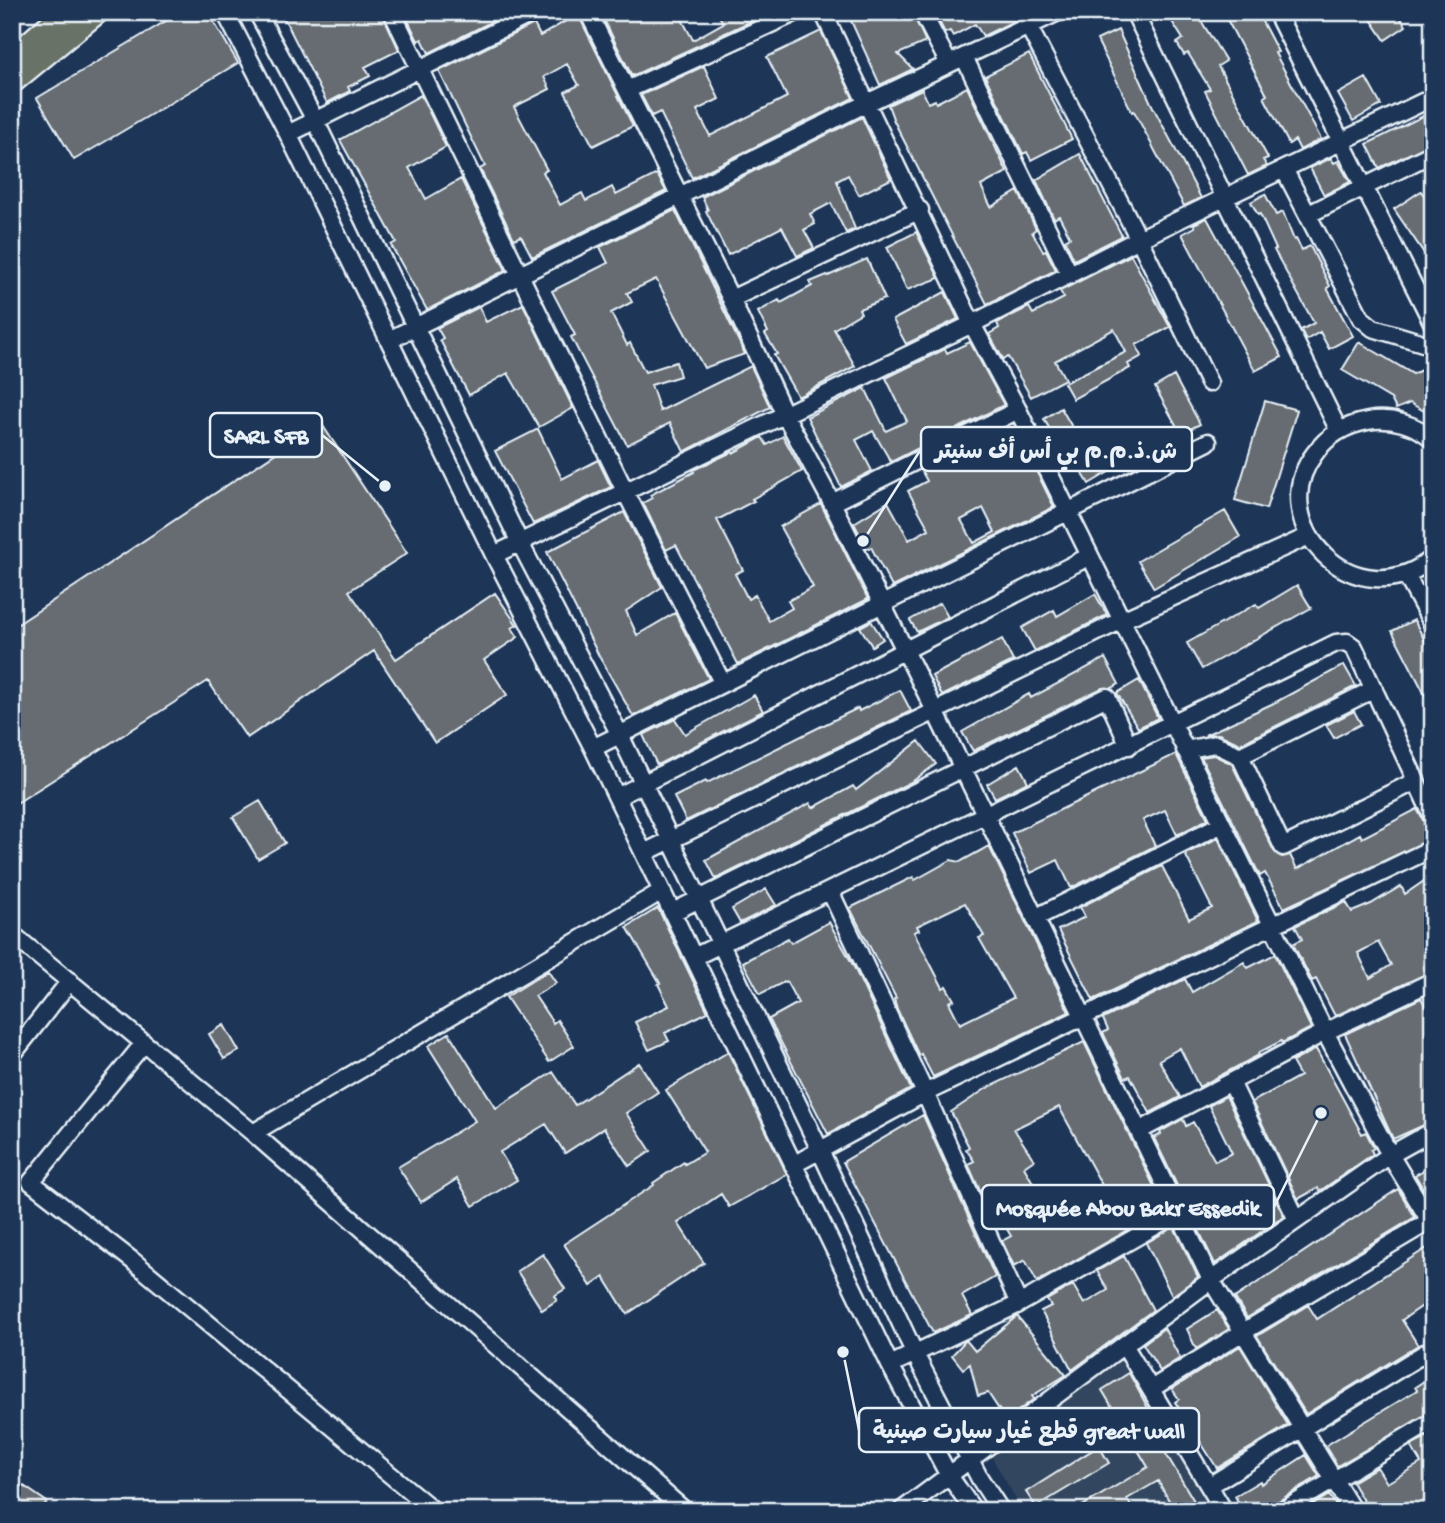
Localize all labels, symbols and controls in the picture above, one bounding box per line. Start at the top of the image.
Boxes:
callout: SARL SFB [210,413,322,457]
text: SARL SFB [224,425,309,452]
callout: ش.ذ.م.م بي أس أف سنيتر [921,427,1192,471]
text: ش.ذ.م.م بي أس أف سنيتر [933,436,1177,471]
callout: Mosquée Abou Bakr Essedik [982,1185,1274,1229]
text: Mosquée Abou Bakr Essedik [996,1197,1263,1224]
callout: قطع غيار سيارت صينية great wall [859,1408,1199,1452]
text: قطع غيار سيارت صينية great wall [873,1418,1185,1447]

